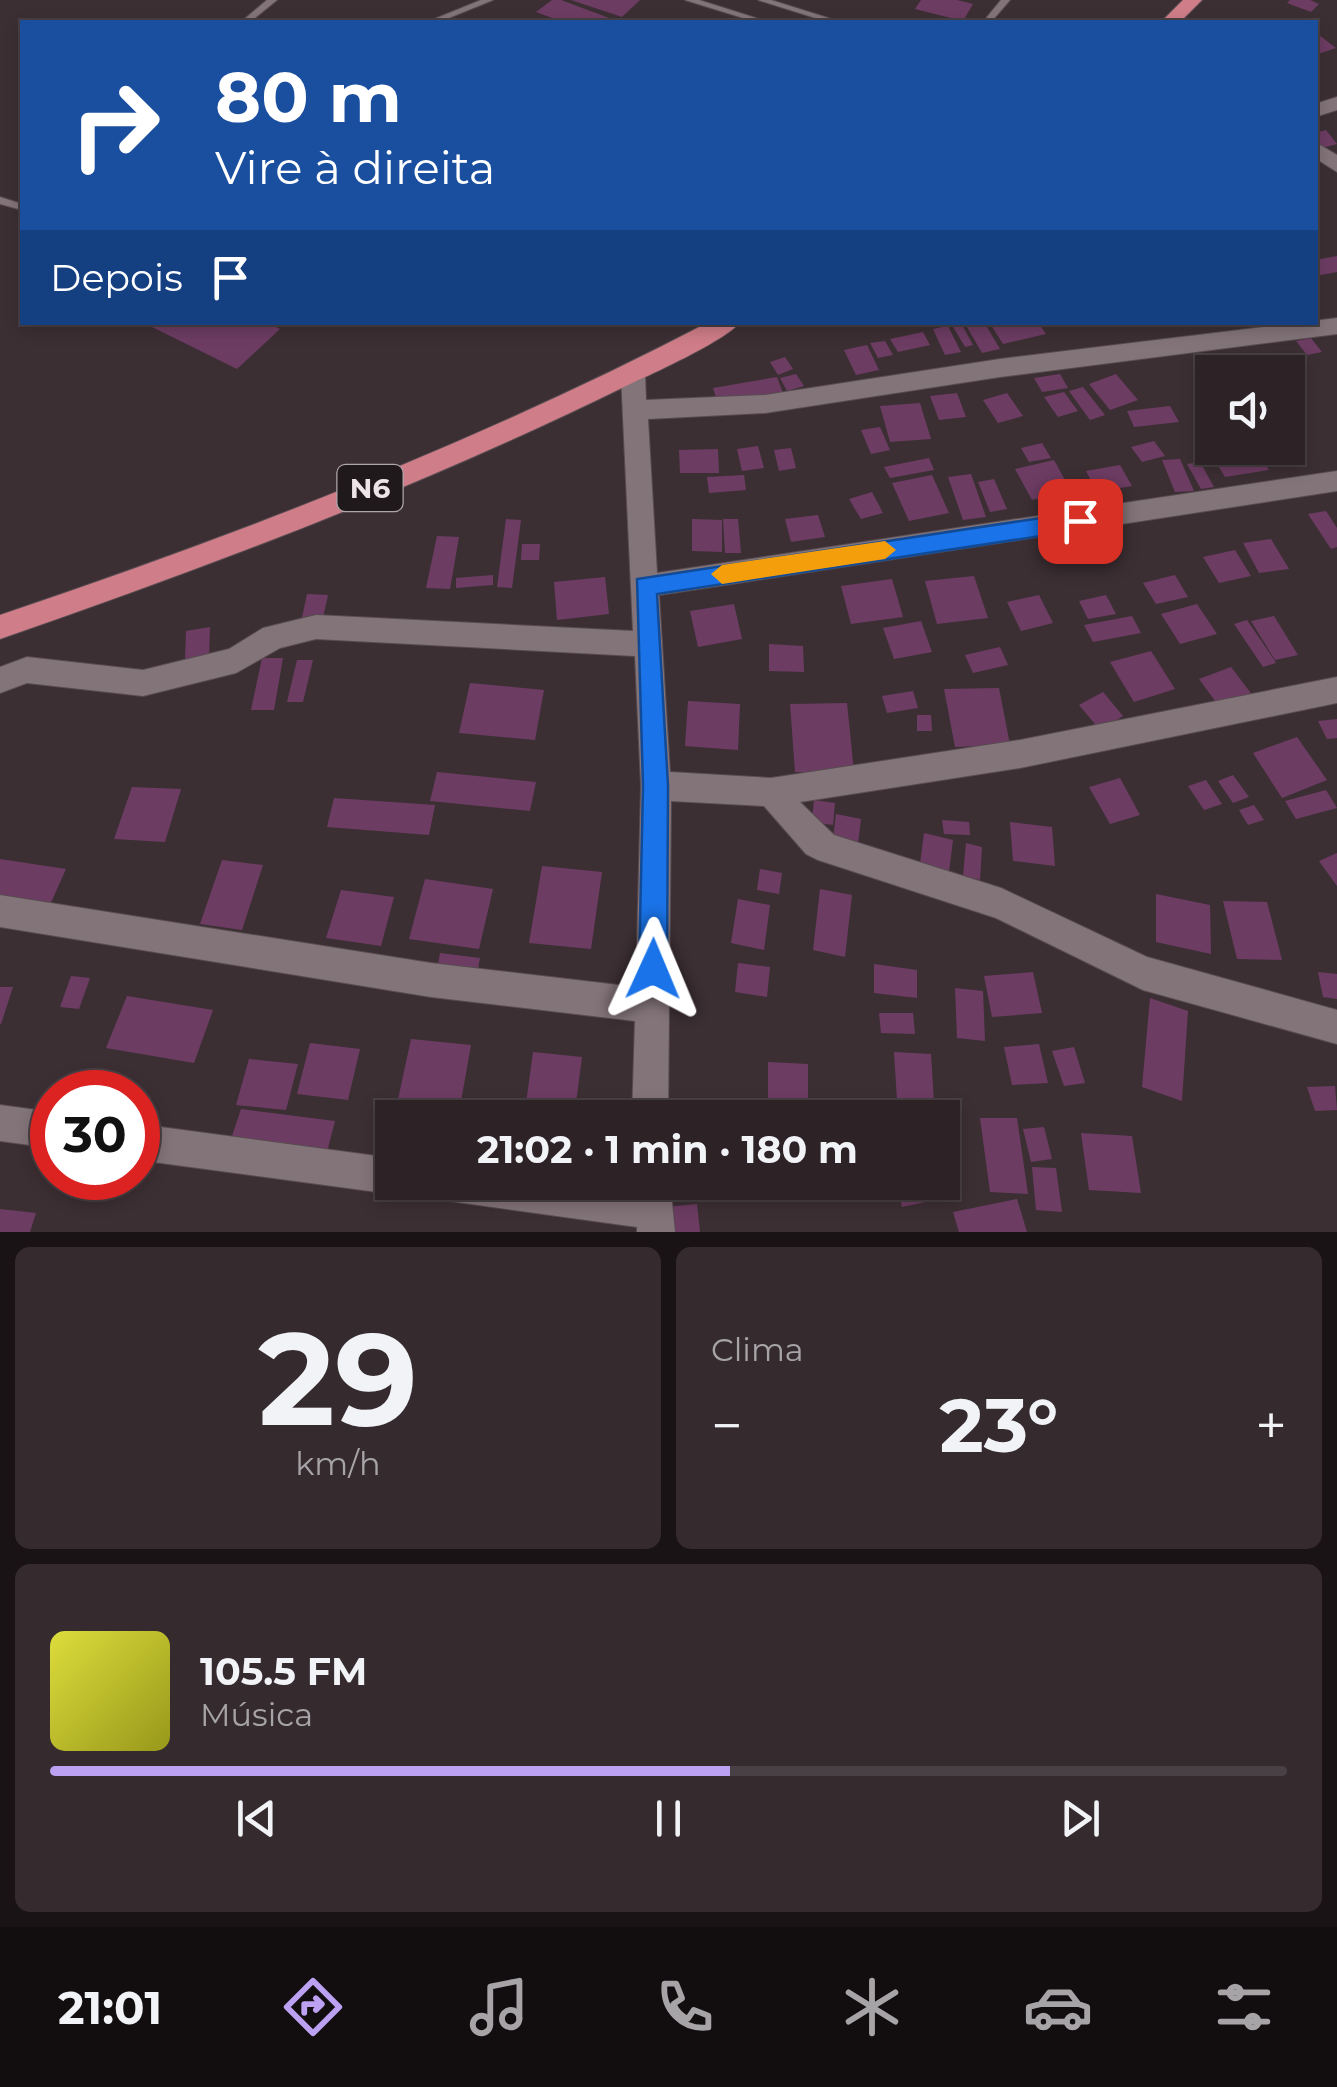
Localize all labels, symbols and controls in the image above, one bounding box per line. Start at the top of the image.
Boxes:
text: 80 m [215,54,402,140]
icon: right [50,60,180,190]
text: Vire à direita [215,140,495,195]
icon: arrive [203,250,258,305]
text: Depois [50,254,183,301]
map controls [1195,355,1305,465]
button: sound [1195,355,1305,465]
road number: N6 [338,465,402,511]
pin [1038,479,1123,564]
icon: arrive [1053,494,1108,549]
position arrow [601,917,705,1021]
speed limit sign: 30 [30,1070,160,1200]
text: 21:02 · 1 min · 180 m [477,1126,858,1173]
text: 29 [258,1299,418,1458]
text: Clima [711,1330,804,1369]
text: 23° [940,1379,1058,1471]
text: − [711,1392,743,1459]
text: + [1255,1392,1287,1459]
text: km/h [295,1444,381,1483]
text: 105.5 FM [200,1648,367,1695]
text: Música [200,1695,313,1734]
icon: previous [229,1791,284,1846]
icon: pause [641,1791,696,1846]
icon: next [1053,1791,1108,1846]
icon: directions [278,1972,348,2042]
icon: music [464,1972,534,2042]
icon: phone [650,1972,720,2042]
icon: climate [837,1972,907,2042]
icon: car [1023,1972,1093,2042]
icon: filters [1209,1972,1279,2042]
text: 21:01 [58,1980,162,2035]

